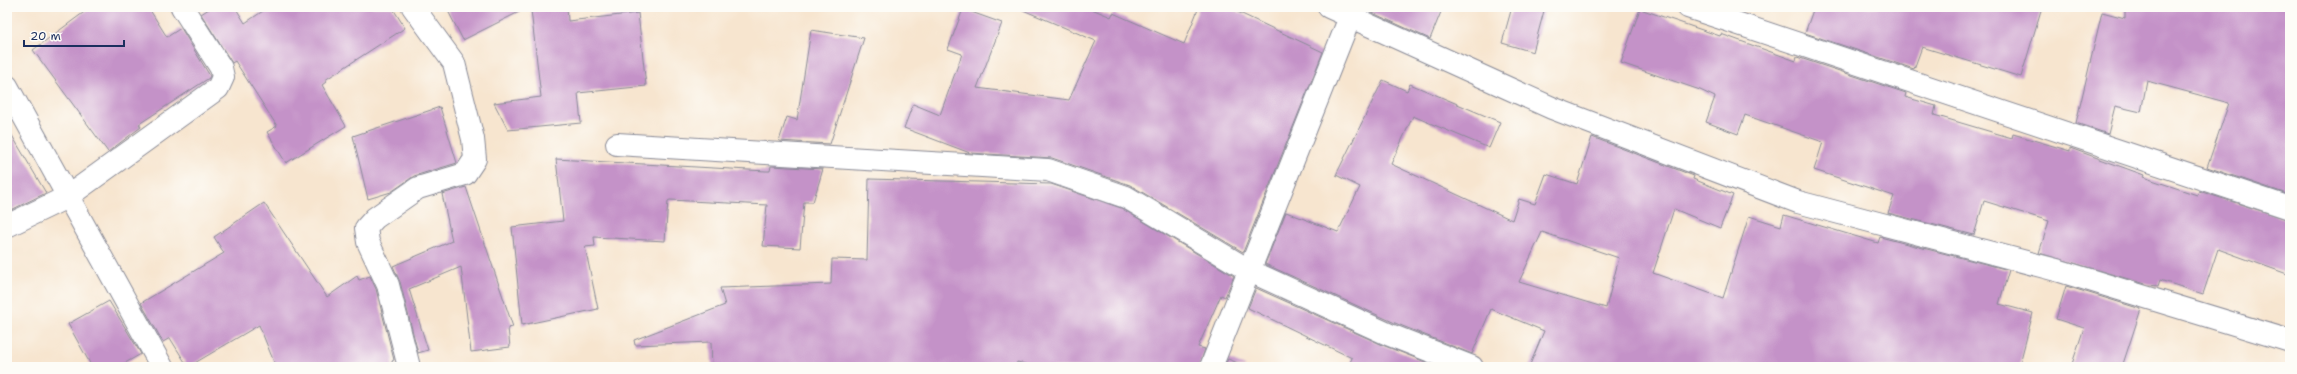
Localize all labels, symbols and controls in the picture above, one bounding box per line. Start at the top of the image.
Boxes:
scale bar [24,22,124,48]
text: 20 m [30,28,61,44]

